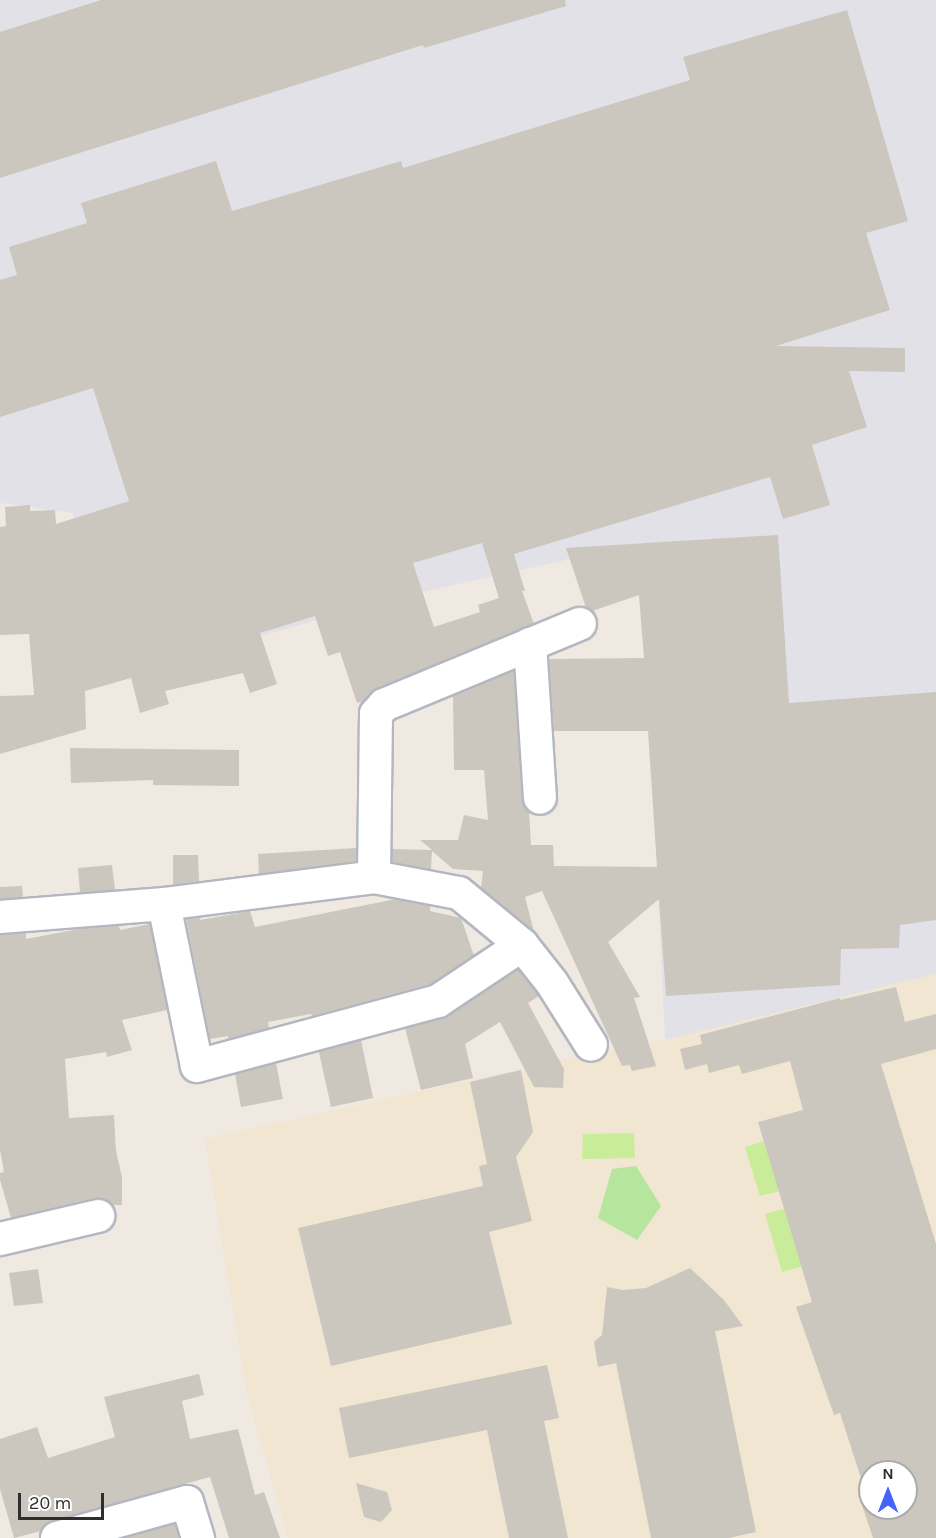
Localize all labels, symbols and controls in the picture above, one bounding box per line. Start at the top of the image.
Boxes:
north arrow [858,1460,918,1520]
text: N [882,1464,894,1483]
scale bar [21,1481,106,1519]
text: 20 m [29,1492,71,1514]

